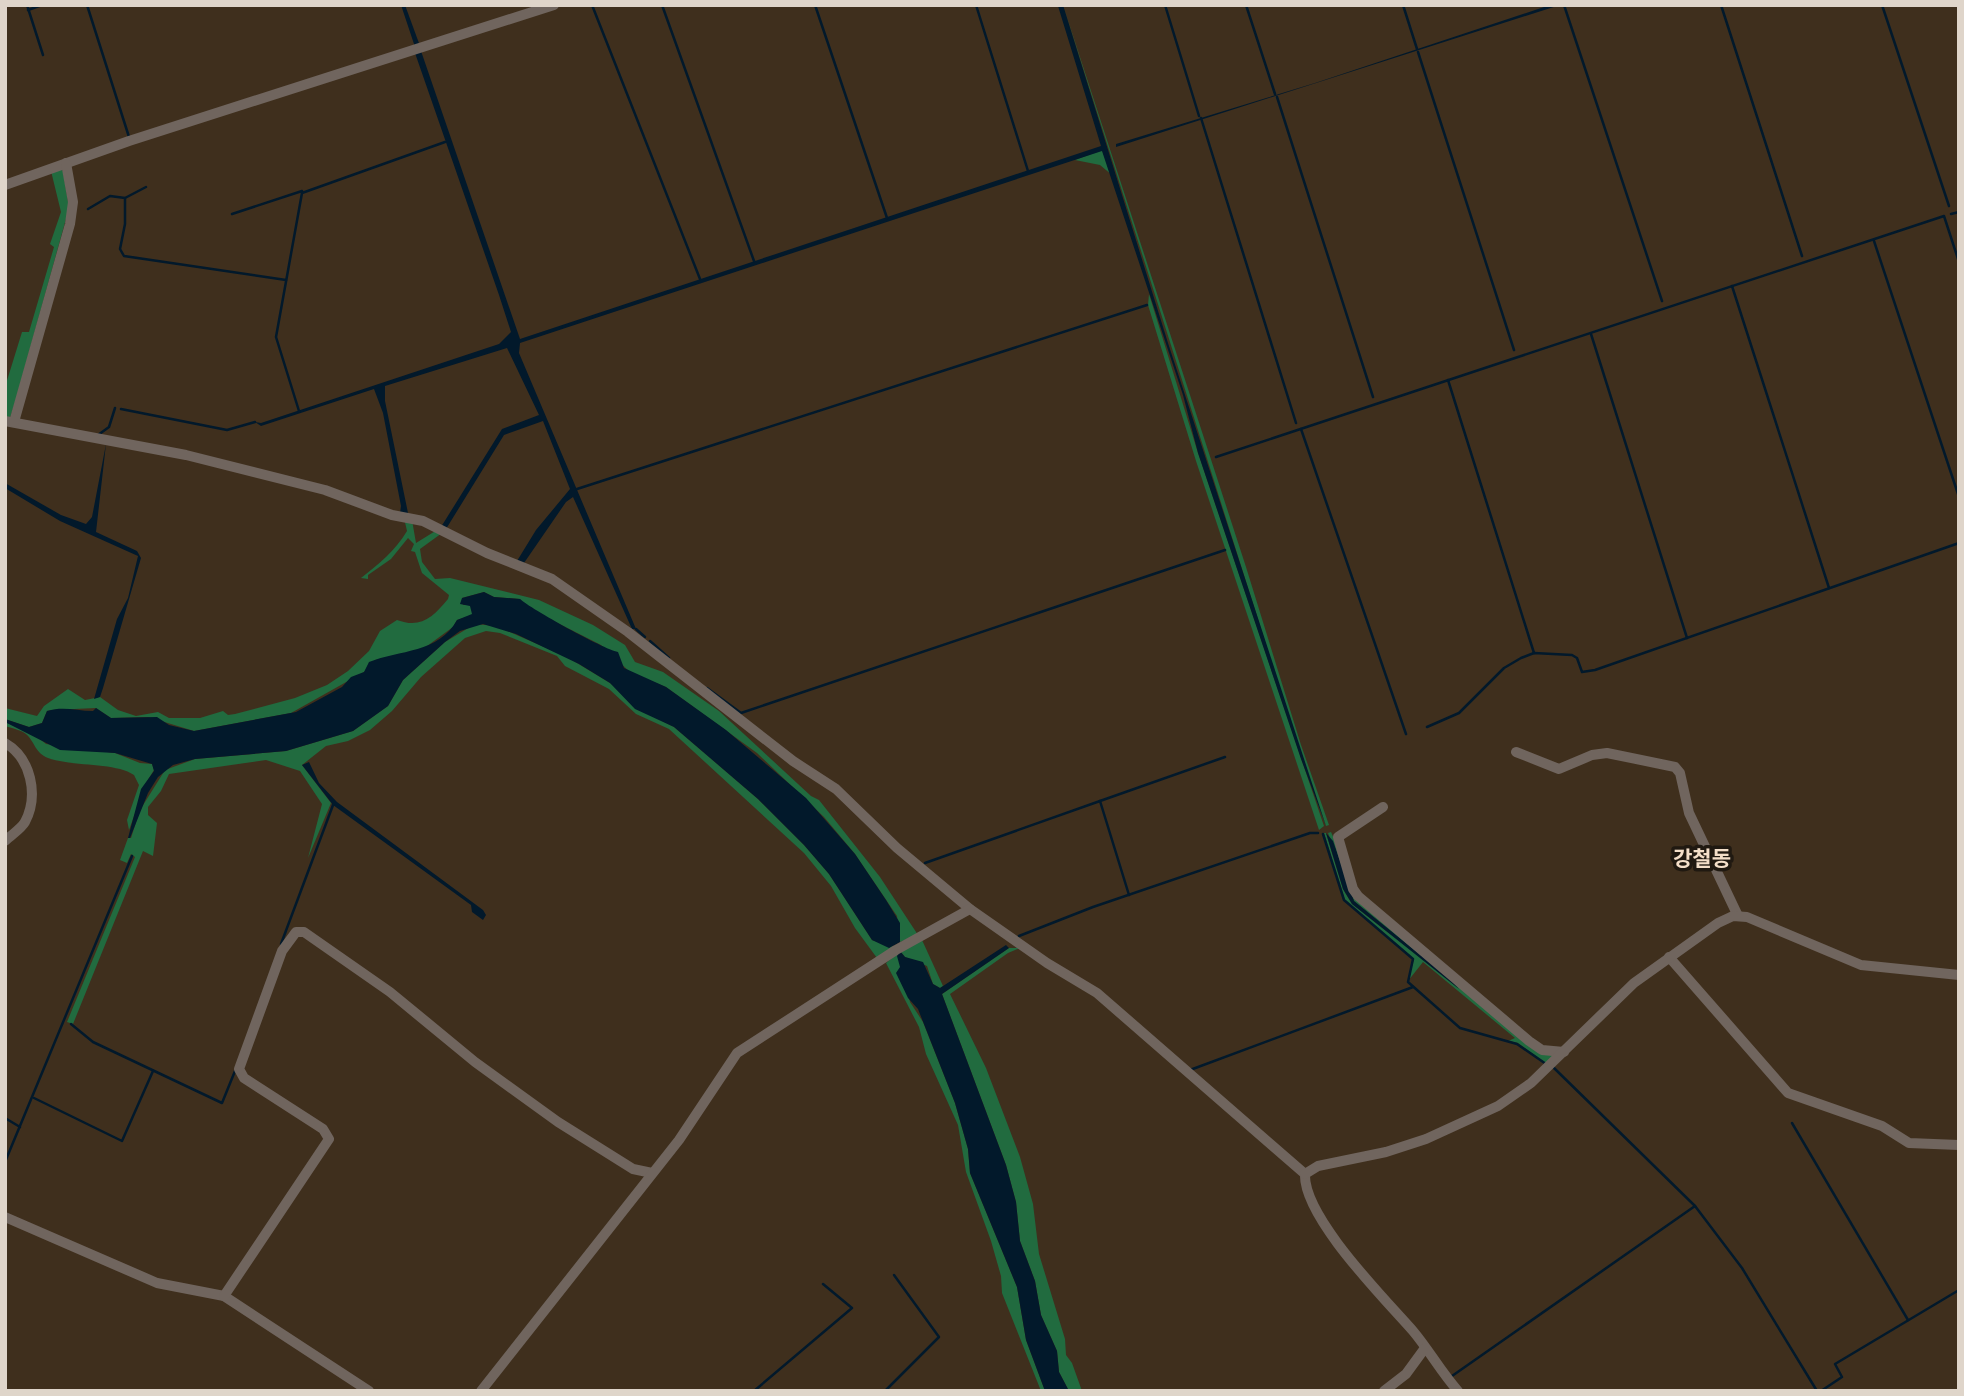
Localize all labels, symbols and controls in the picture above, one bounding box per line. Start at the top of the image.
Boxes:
district label: 강철동 [1673,844,1731,872]

